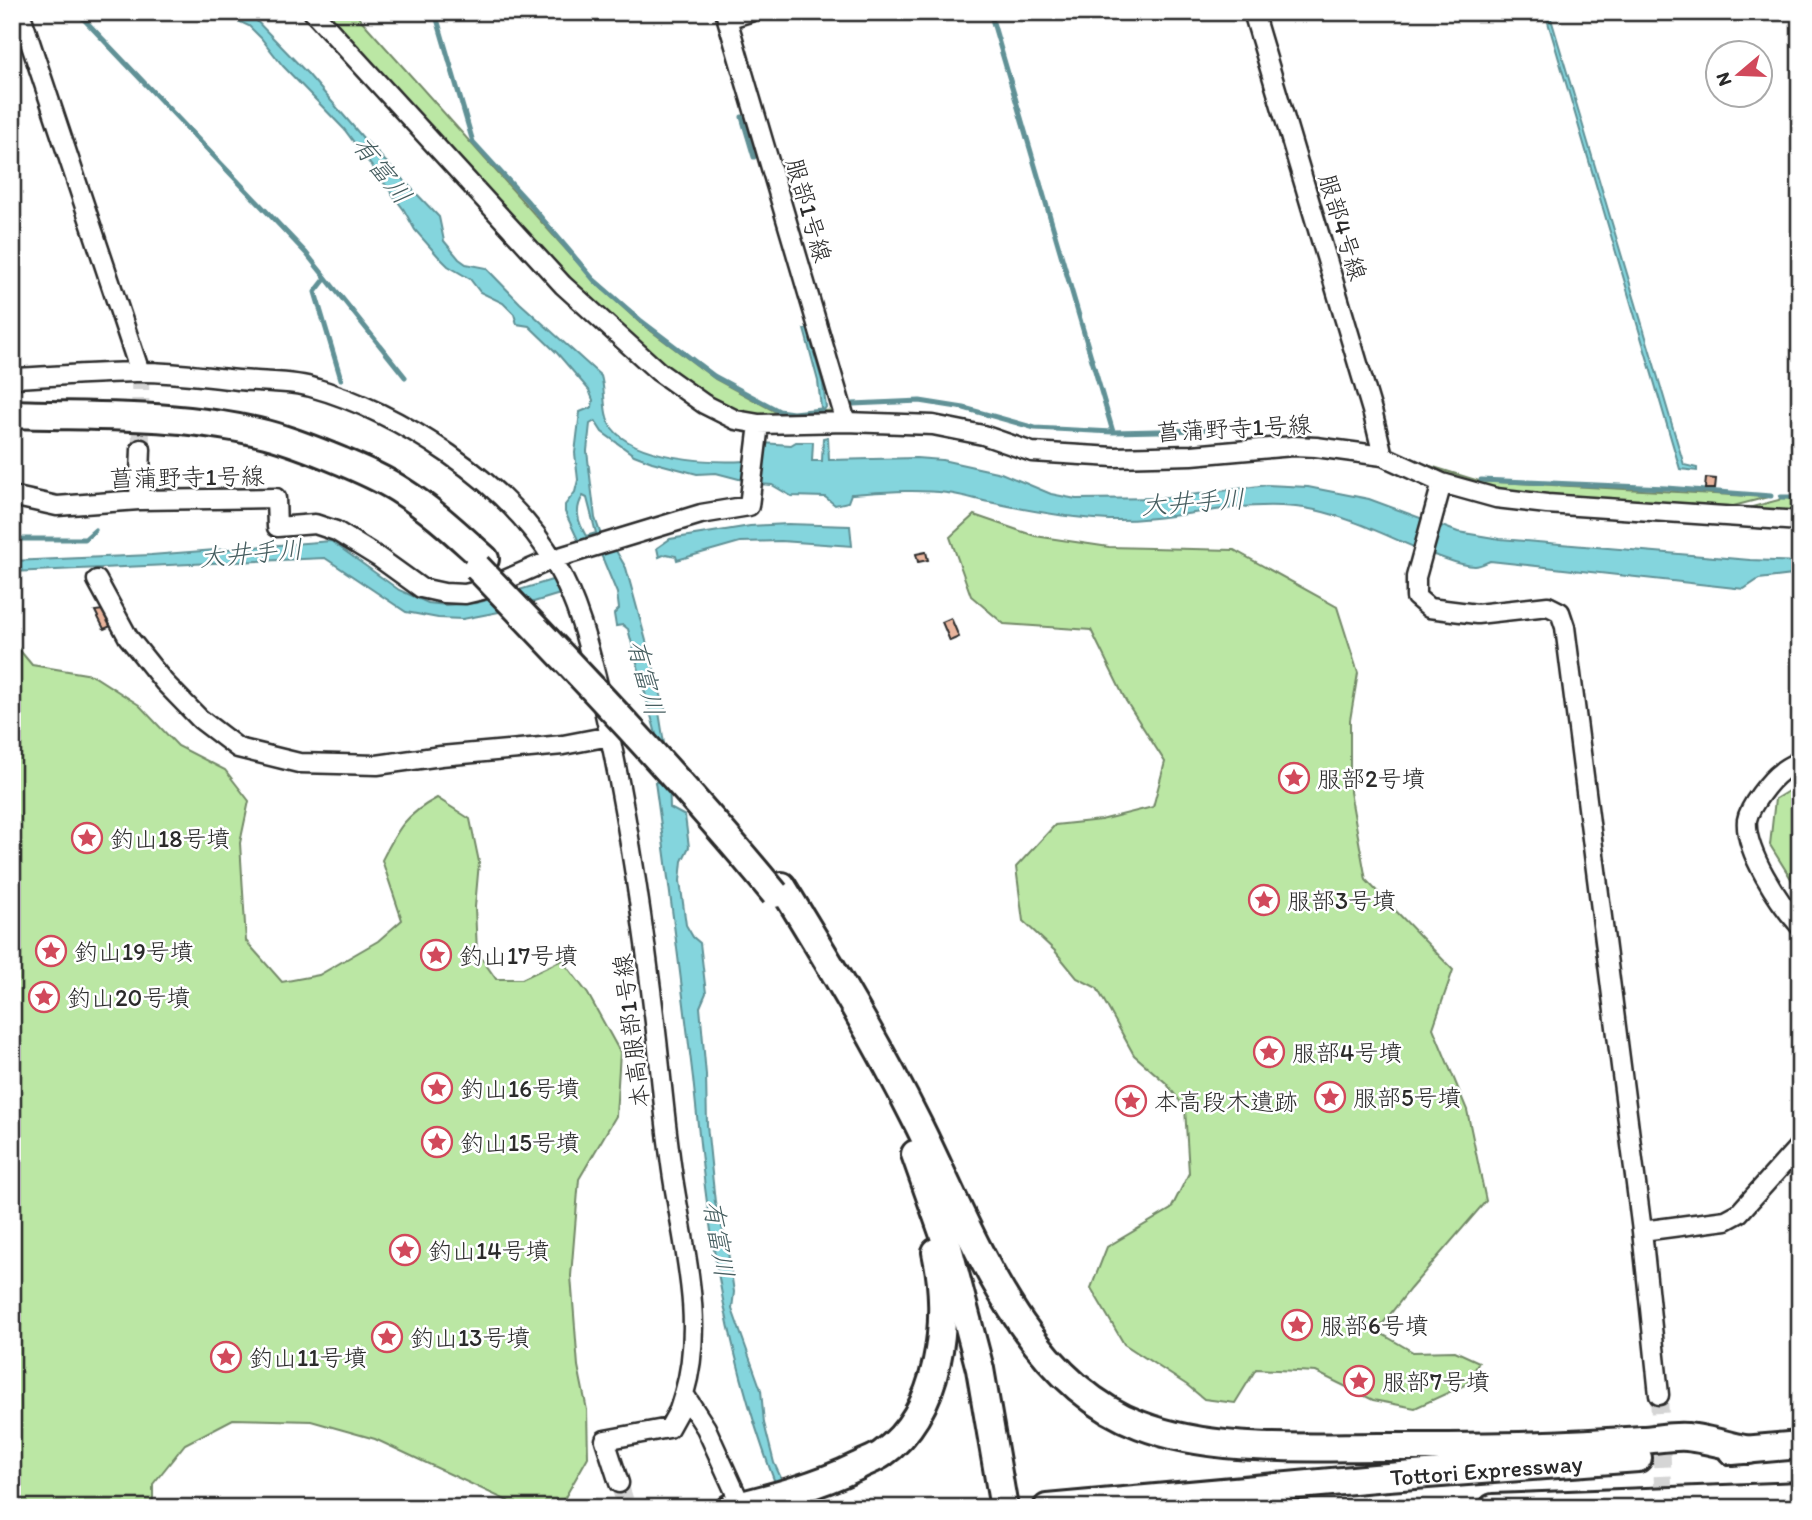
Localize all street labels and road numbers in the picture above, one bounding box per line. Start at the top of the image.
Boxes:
street label: 服部1号線 [780,155,838,265]
street label: 服部4号線 [1313,170,1373,284]
street label: 菖蒲野寺1号線 [1156,409,1312,447]
street label: 菖蒲野寺1号線 [109,461,265,493]
street label: 本高服部1号線 [607,952,655,1110]
street label: Tottori Expressway [1389,1448,1584,1491]

